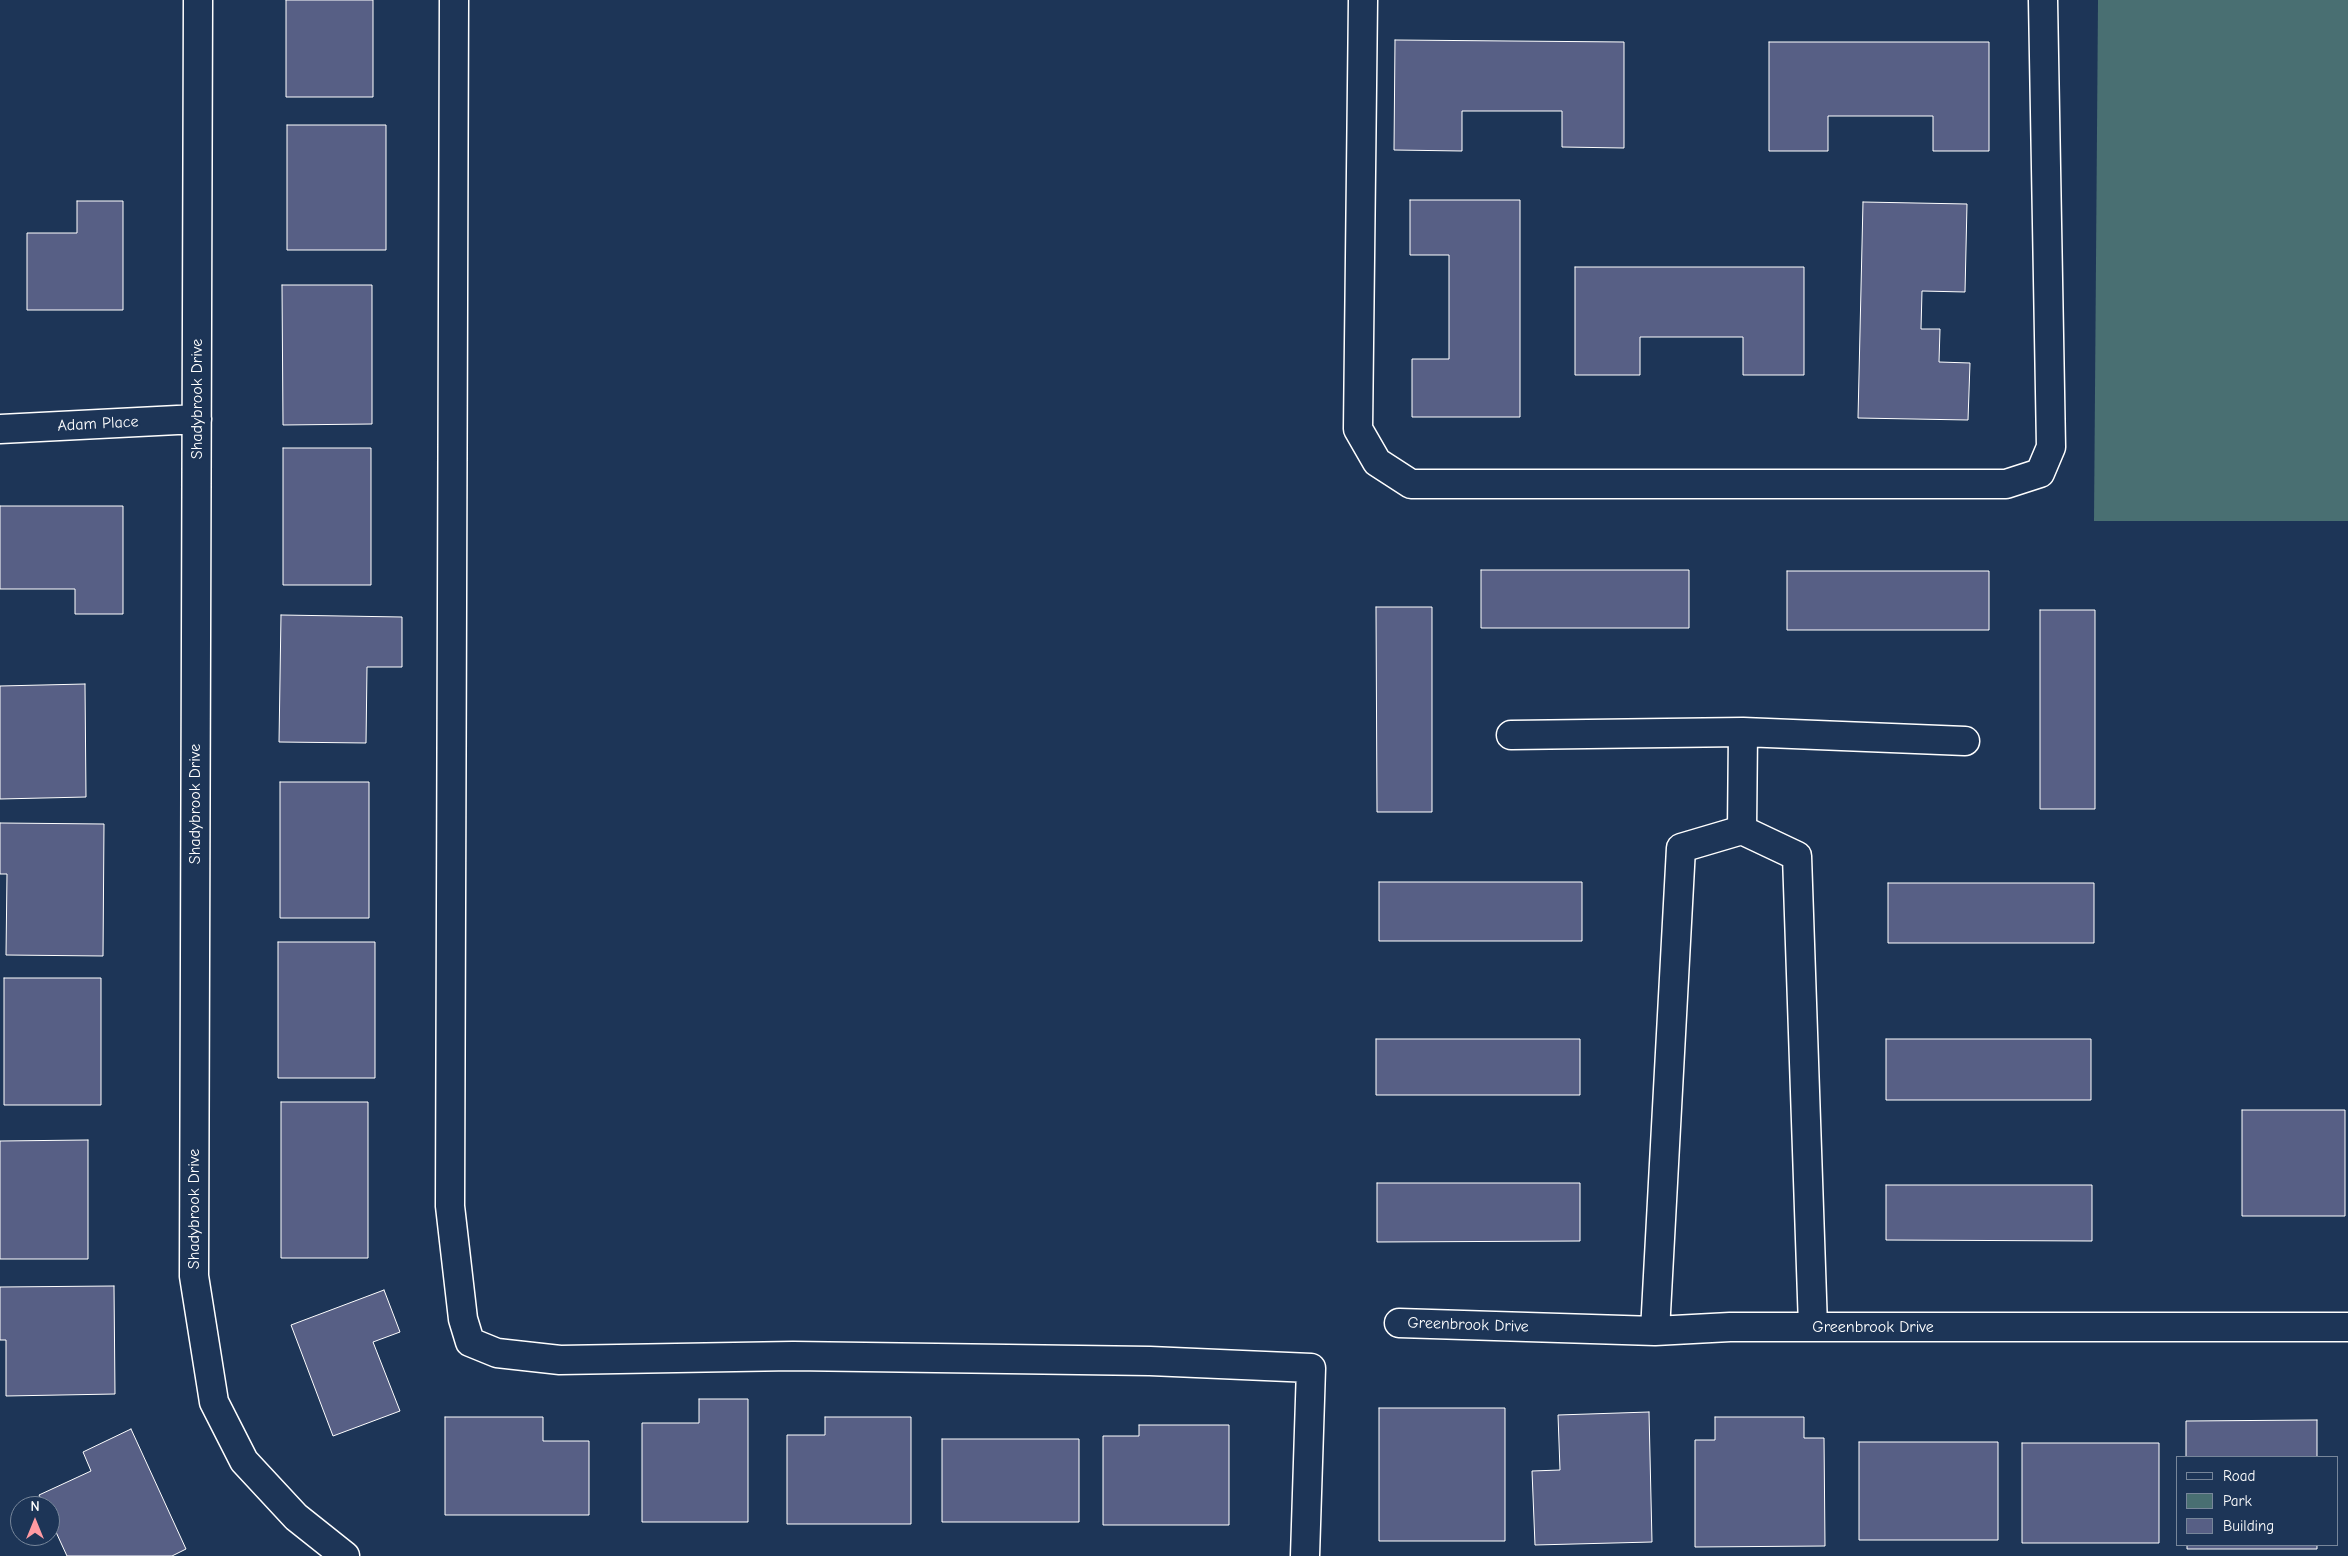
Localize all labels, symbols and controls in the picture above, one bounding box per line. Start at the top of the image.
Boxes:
street label: Shadybrook Drive [187,339,207,459]
street label: Adam Place [57,412,139,436]
street label: Shadybrook Drive [185,744,205,864]
street label: Shadybrook Drive [184,1149,204,1269]
street label: Greenbrook Drive [1407,1313,1529,1337]
street label: Greenbrook Drive [1812,1317,1934,1337]
legend [2176,1456,2338,1546]
text: Road [2223,1467,2255,1485]
text: Park [2223,1492,2252,1510]
north arrow [10,1496,60,1546]
text: N [30,1498,40,1515]
text: Building [2223,1517,2274,1535]

